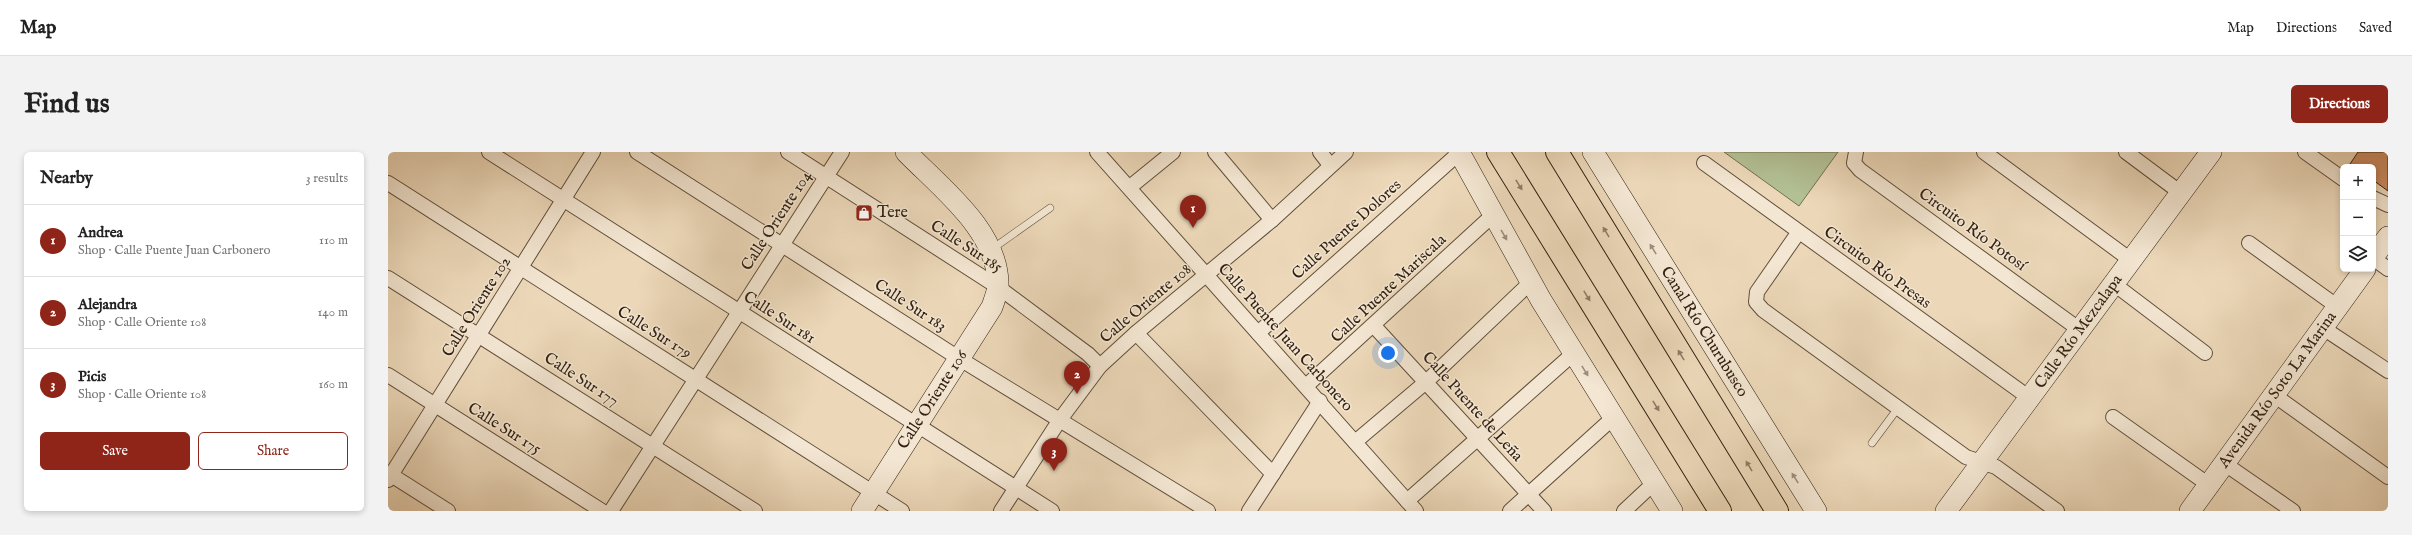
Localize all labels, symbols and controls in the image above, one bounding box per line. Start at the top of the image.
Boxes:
text: Map [20,16,56,40]
text: Map [2227,19,2254,37]
text: Directions [2276,19,2337,37]
text: Saved [2359,19,2392,37]
button: Directions [2291,85,2388,123]
text: Find us [24,87,110,122]
map controls [2340,164,2376,272]
button: + [2340,164,2376,200]
street label: Calle Oriente 104 [737,167,817,275]
text: Nearby [40,168,93,189]
text: 3 results [306,170,348,187]
street label: Calle Puente Dolores [1288,175,1406,285]
one-way arrow [1515,180,1523,190]
street label: Circuito Río Potosí [1914,184,2031,277]
pin: 1 [1180,195,1206,228]
button: − [2340,200,2376,236]
shop icon: Tere [854,203,874,223]
place label: Tere [877,203,908,223]
street label: Calle Sur 185 [926,216,1006,278]
street label: Circuito Río Presas [1820,222,1935,314]
text: Andrea [78,223,123,242]
one-way arrow [1602,227,1610,237]
one-way arrow [1501,229,1508,241]
street label: Calle Puente Mariscala [1327,230,1451,348]
text: 1 [51,232,55,249]
text: 110 m [319,232,348,249]
button: layers [2340,236,2376,272]
text: Shop · Calle Puente Juan Carbonero [78,242,271,259]
one-way arrow [1649,244,1657,254]
street label: Calle Oriente 102 [438,253,516,361]
street label: Calle Oriente 108 [1096,260,1196,348]
street label: Calle Puente Juan Carbonero [1213,260,1357,417]
street label: Canal Río Churubusco [1656,263,1752,401]
street label: Calle Río Mezcalapa [2031,271,2127,393]
street label: Calle Sur 183 [870,275,950,337]
street label: Calle Sur 181 [739,287,819,349]
one-way arrow [1584,290,1591,302]
text: Alejandra [78,295,137,314]
street label: Calle Sur 179 [613,302,695,364]
text: 2 [50,304,56,321]
text: 140 m [318,304,348,321]
street label: Avenida Río Soto La Marina [2214,308,2342,473]
text: Shop · Calle Oriente 108 [78,314,206,331]
your location [1378,343,1398,363]
street label: Calle Oriente 106 [894,347,973,453]
street label: Calle Puente de Leña [1417,348,1527,466]
street label: Calle Sur 177 [540,349,622,411]
one-way arrow [1678,349,1685,361]
pin: 2 [1064,361,1090,394]
one-way arrow [1582,365,1589,377]
text: Picis [78,367,106,386]
text: 3 [51,376,55,393]
text: 160 m [318,376,348,393]
text: Shop · Calle Oriente 108 [78,386,206,403]
street label: Calle Sur 175 [464,399,545,460]
one-way arrow [1652,400,1659,412]
button: Save [40,432,190,470]
button: Share [198,432,348,470]
pin: 3 [1041,438,1067,471]
one-way arrow [1746,460,1753,472]
one-way arrow [1792,472,1799,484]

